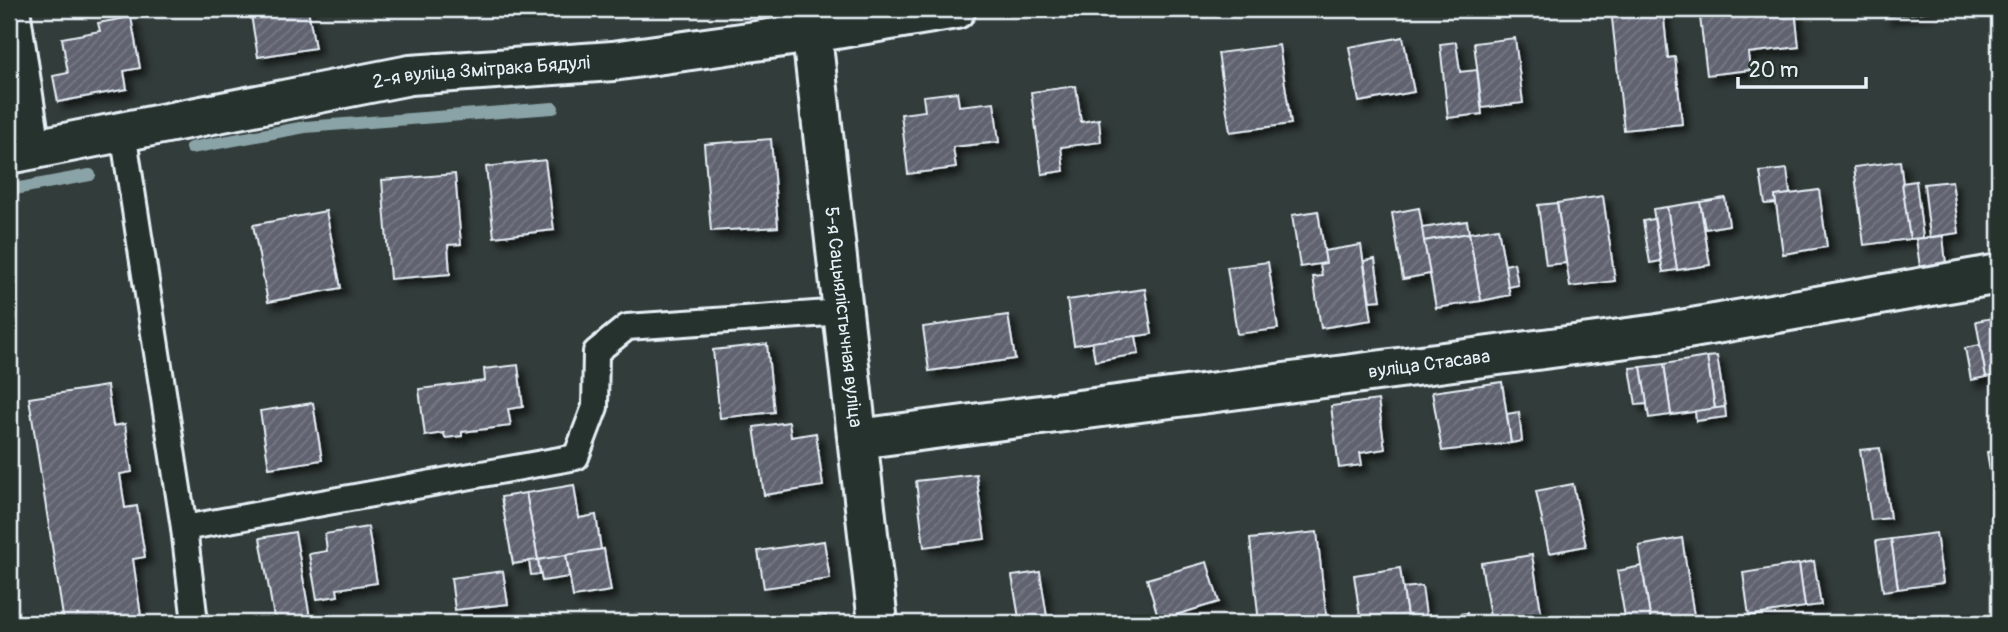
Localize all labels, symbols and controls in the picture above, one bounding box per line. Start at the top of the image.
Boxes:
scale bar [1738,46,1866,90]
street label: 2-я вуліца Змітрака Бядулі [371,51,591,94]
text: 20 m [1749,57,1798,84]
street label: 5-я Сацыялістычная вуліца [819,205,868,429]
street label: вуліца Стасава [1367,344,1492,384]

